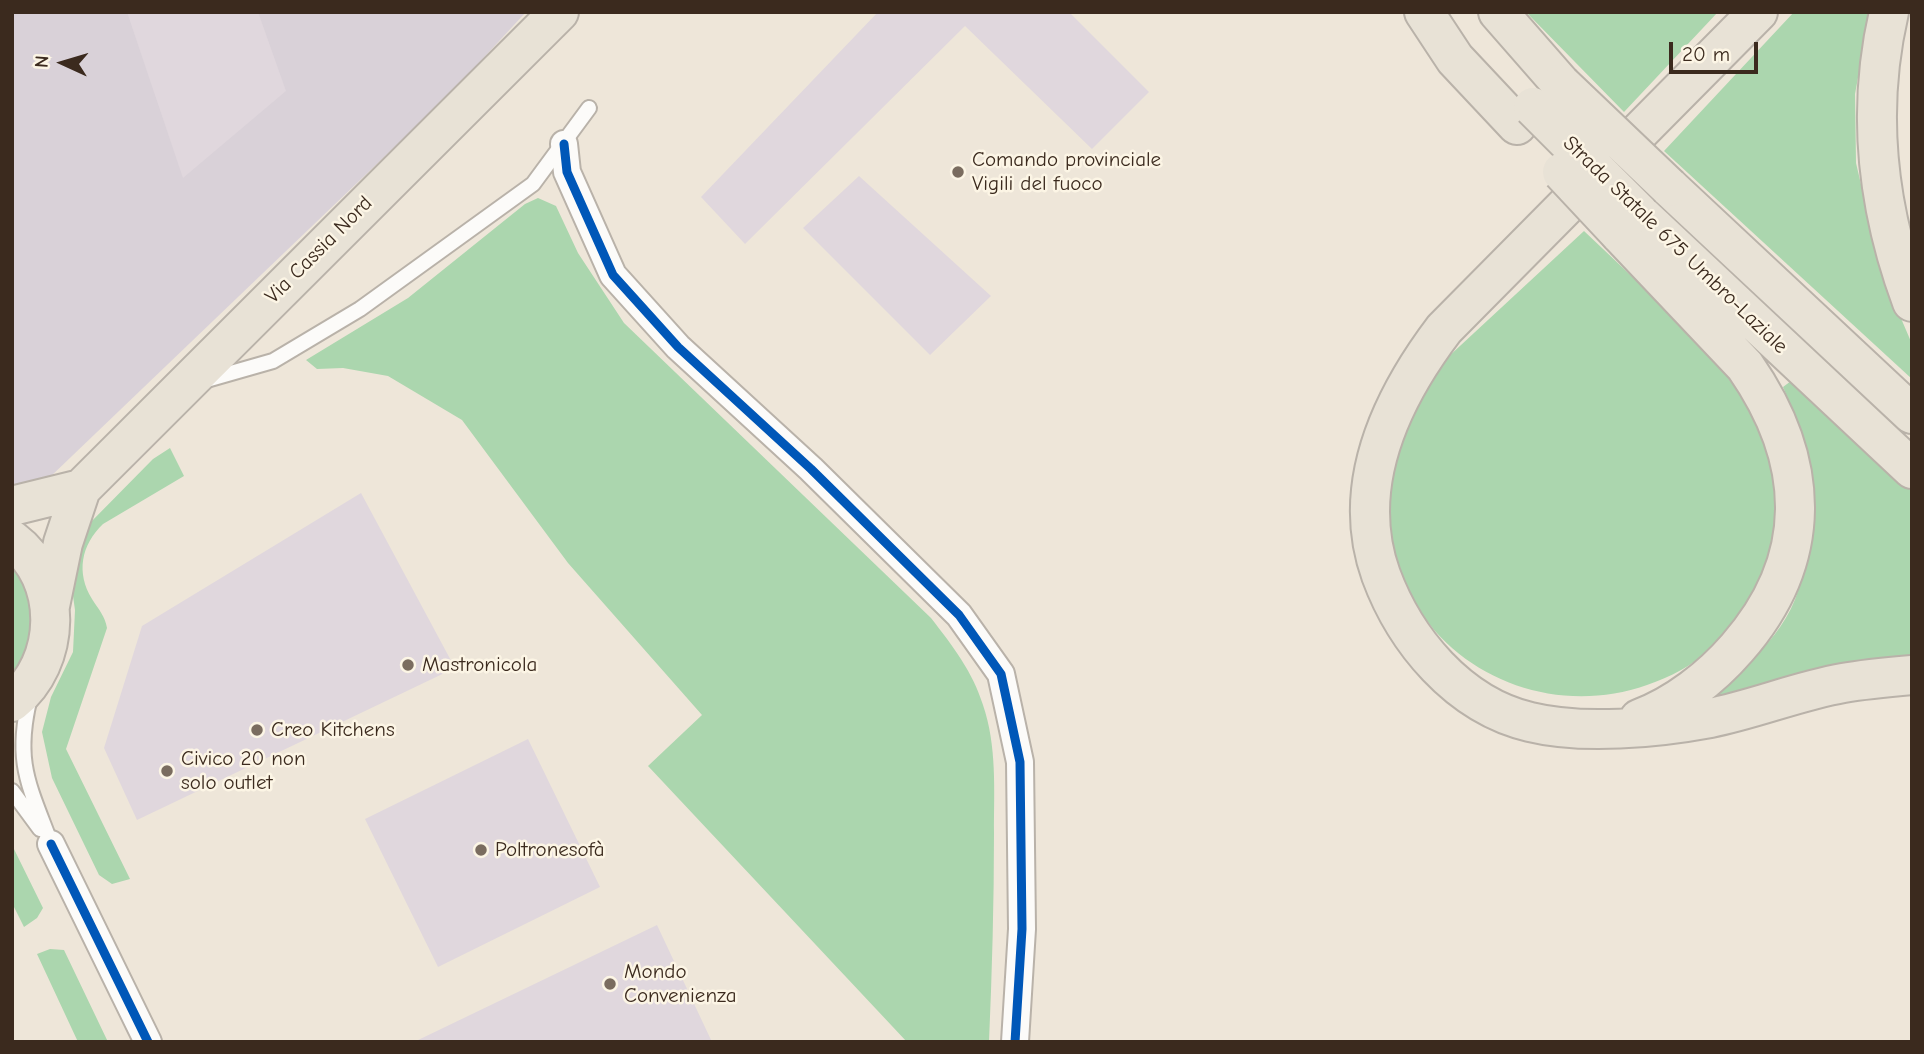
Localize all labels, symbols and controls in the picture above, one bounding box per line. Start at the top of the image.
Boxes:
north arrow [28,28,98,98]
scale bar [1672,28,1761,72]
text: 20 m [1682,42,1730,66]
text: N [31,55,53,68]
street label: Strada Statale 675 Umbro-Laziale [1557,131,1793,359]
place label: Comando provinciale Vigili del fuoco [972,147,1161,197]
marker: Comando provinciale Vigili del fuoco [950,164,966,180]
street label: Via Cassia Nord [260,191,378,309]
place label: Mastronicola [422,652,537,678]
marker: Mastronicola [400,657,416,673]
place label: Creo Kitchens [271,717,395,743]
marker: Creo Kitchens [249,722,265,738]
place label: Civico 20 non solo outlet [181,746,306,796]
marker: Civico 20 non solo outlet [159,763,175,779]
place label: Poltronesofà [495,837,605,863]
marker: Poltronesofà [473,842,489,858]
place label: Mondo Convenienza [624,959,736,1009]
marker: Mondo Convenienza [602,976,618,992]

